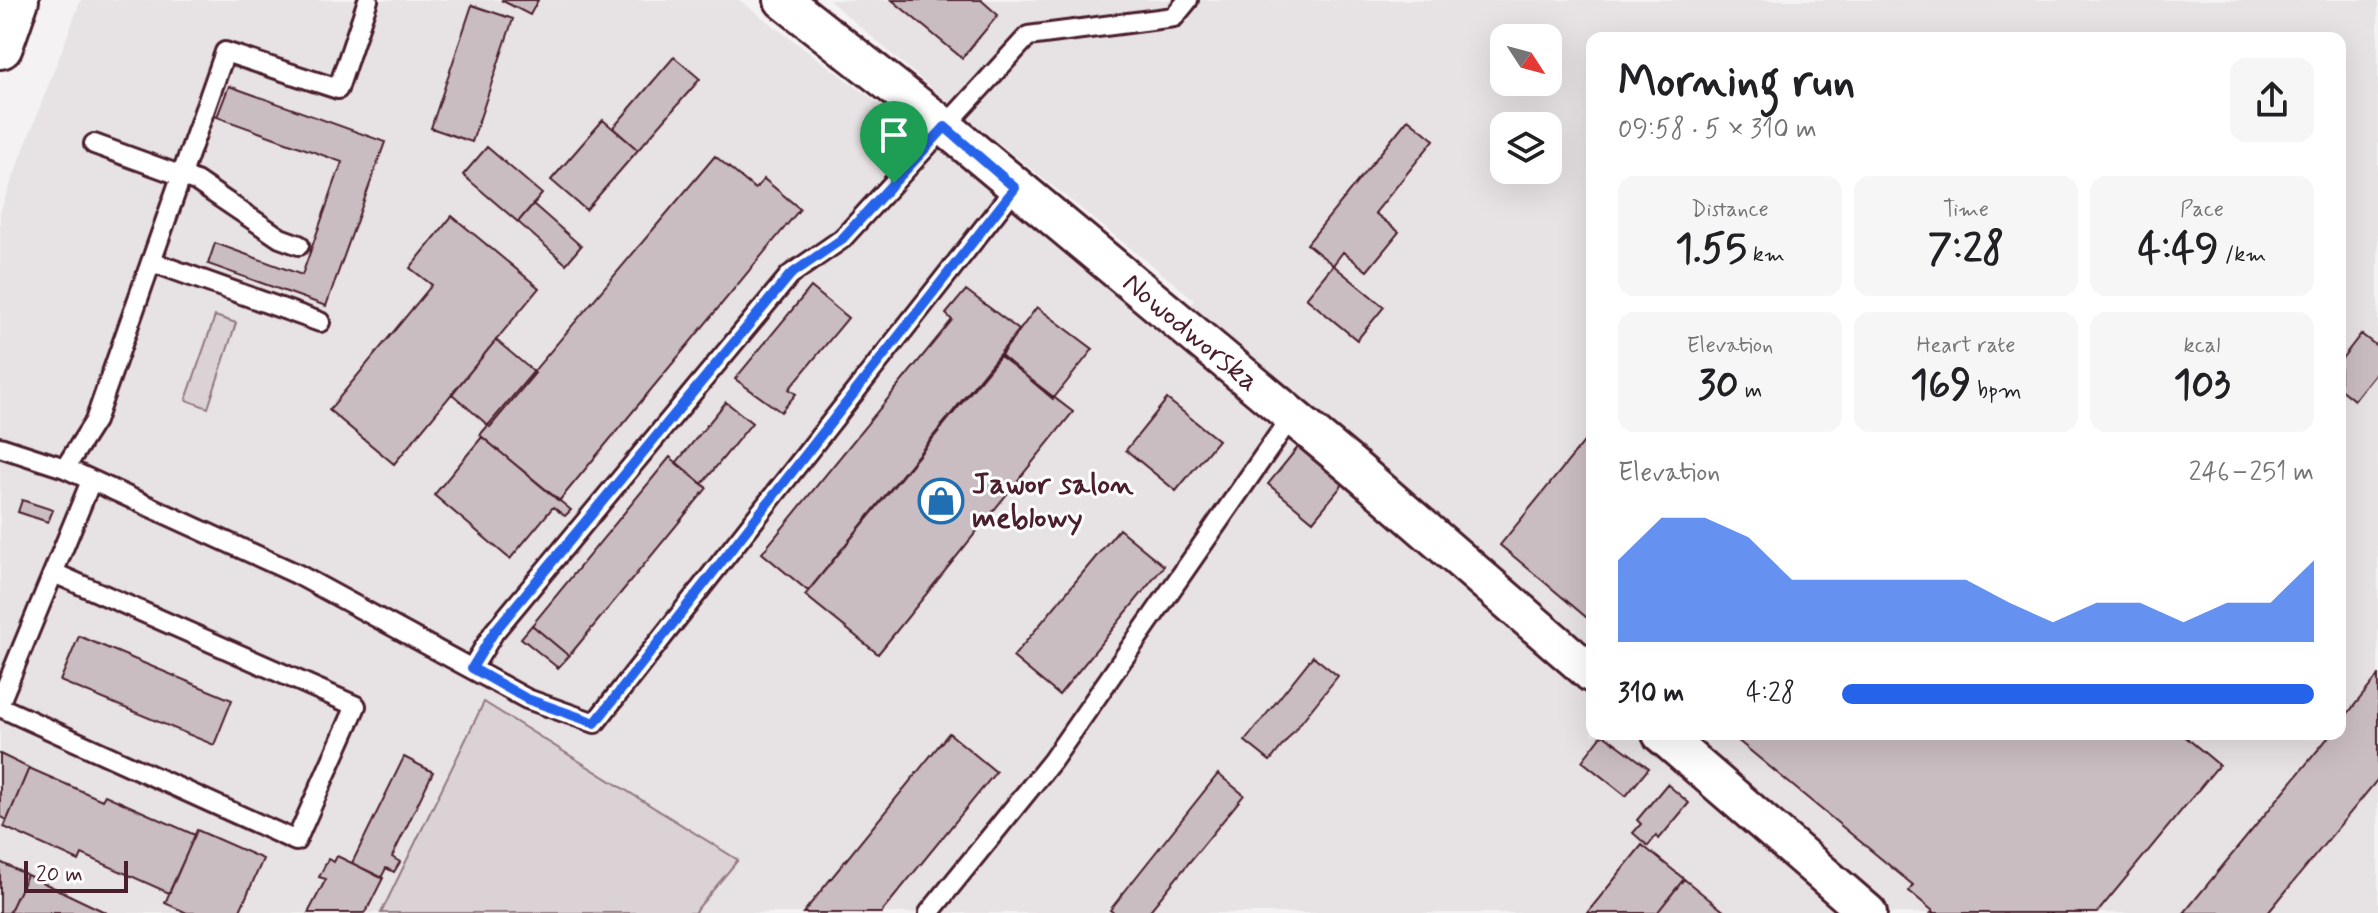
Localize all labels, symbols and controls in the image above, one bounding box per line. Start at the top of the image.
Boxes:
north arrow [1490,24,1562,96]
map controls [1490,24,1562,184]
text: Morning run [1618,54,1855,112]
button: share [2230,58,2314,142]
pin [860,101,928,183]
button: layers [1490,112,1562,184]
icon: arrive [872,113,916,157]
text: 09:58 · 5 × 310 m [1618,113,1817,147]
text: Distance [1691,196,1769,224]
text: Time [1943,196,1989,224]
text: Pace [2180,196,2224,224]
text: 1.55 [1675,224,1747,276]
text: 7:28 [1928,224,2004,276]
text: 4:49 [2138,224,2219,276]
text: km [1747,241,1785,269]
text: /km [2219,241,2266,269]
street label: Nowodworska [1114,264,1268,400]
text: Elevation [1687,332,1773,360]
text: Heart rate [1917,332,2015,360]
text: kcal [2184,332,2220,360]
text: 30 [1698,360,1739,412]
text: 169 [1910,360,1971,412]
text: 103 [2173,360,2231,412]
text: m [1739,377,1762,405]
text: bpm [1971,377,2022,405]
text: Elevation [1618,456,1720,490]
text: 246–251 m [2189,456,2314,490]
place label: Jawor salon meblowy [972,465,1134,538]
shop icon: Jawor salon meblowy [917,477,965,525]
text: 310 m [1618,677,1684,711]
text: 4:28 [1746,677,1795,711]
scale bar [24,857,128,893]
text: 20 m [36,861,83,889]

